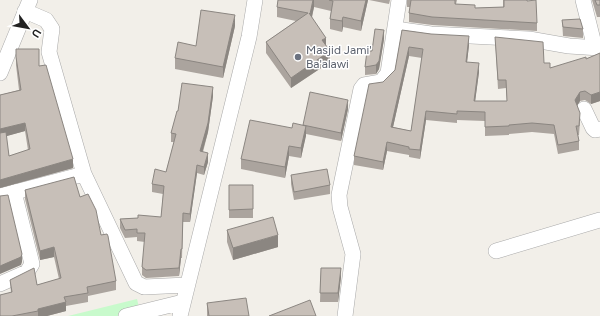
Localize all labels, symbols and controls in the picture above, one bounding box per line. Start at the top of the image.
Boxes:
north arrow [8,8,48,48]
text: U [28,26,44,40]
place label: Masjid Jami' Ba'alawi [306,43,372,71]
marker: Masjid Jami' Ba'alawi [293,52,303,62]

